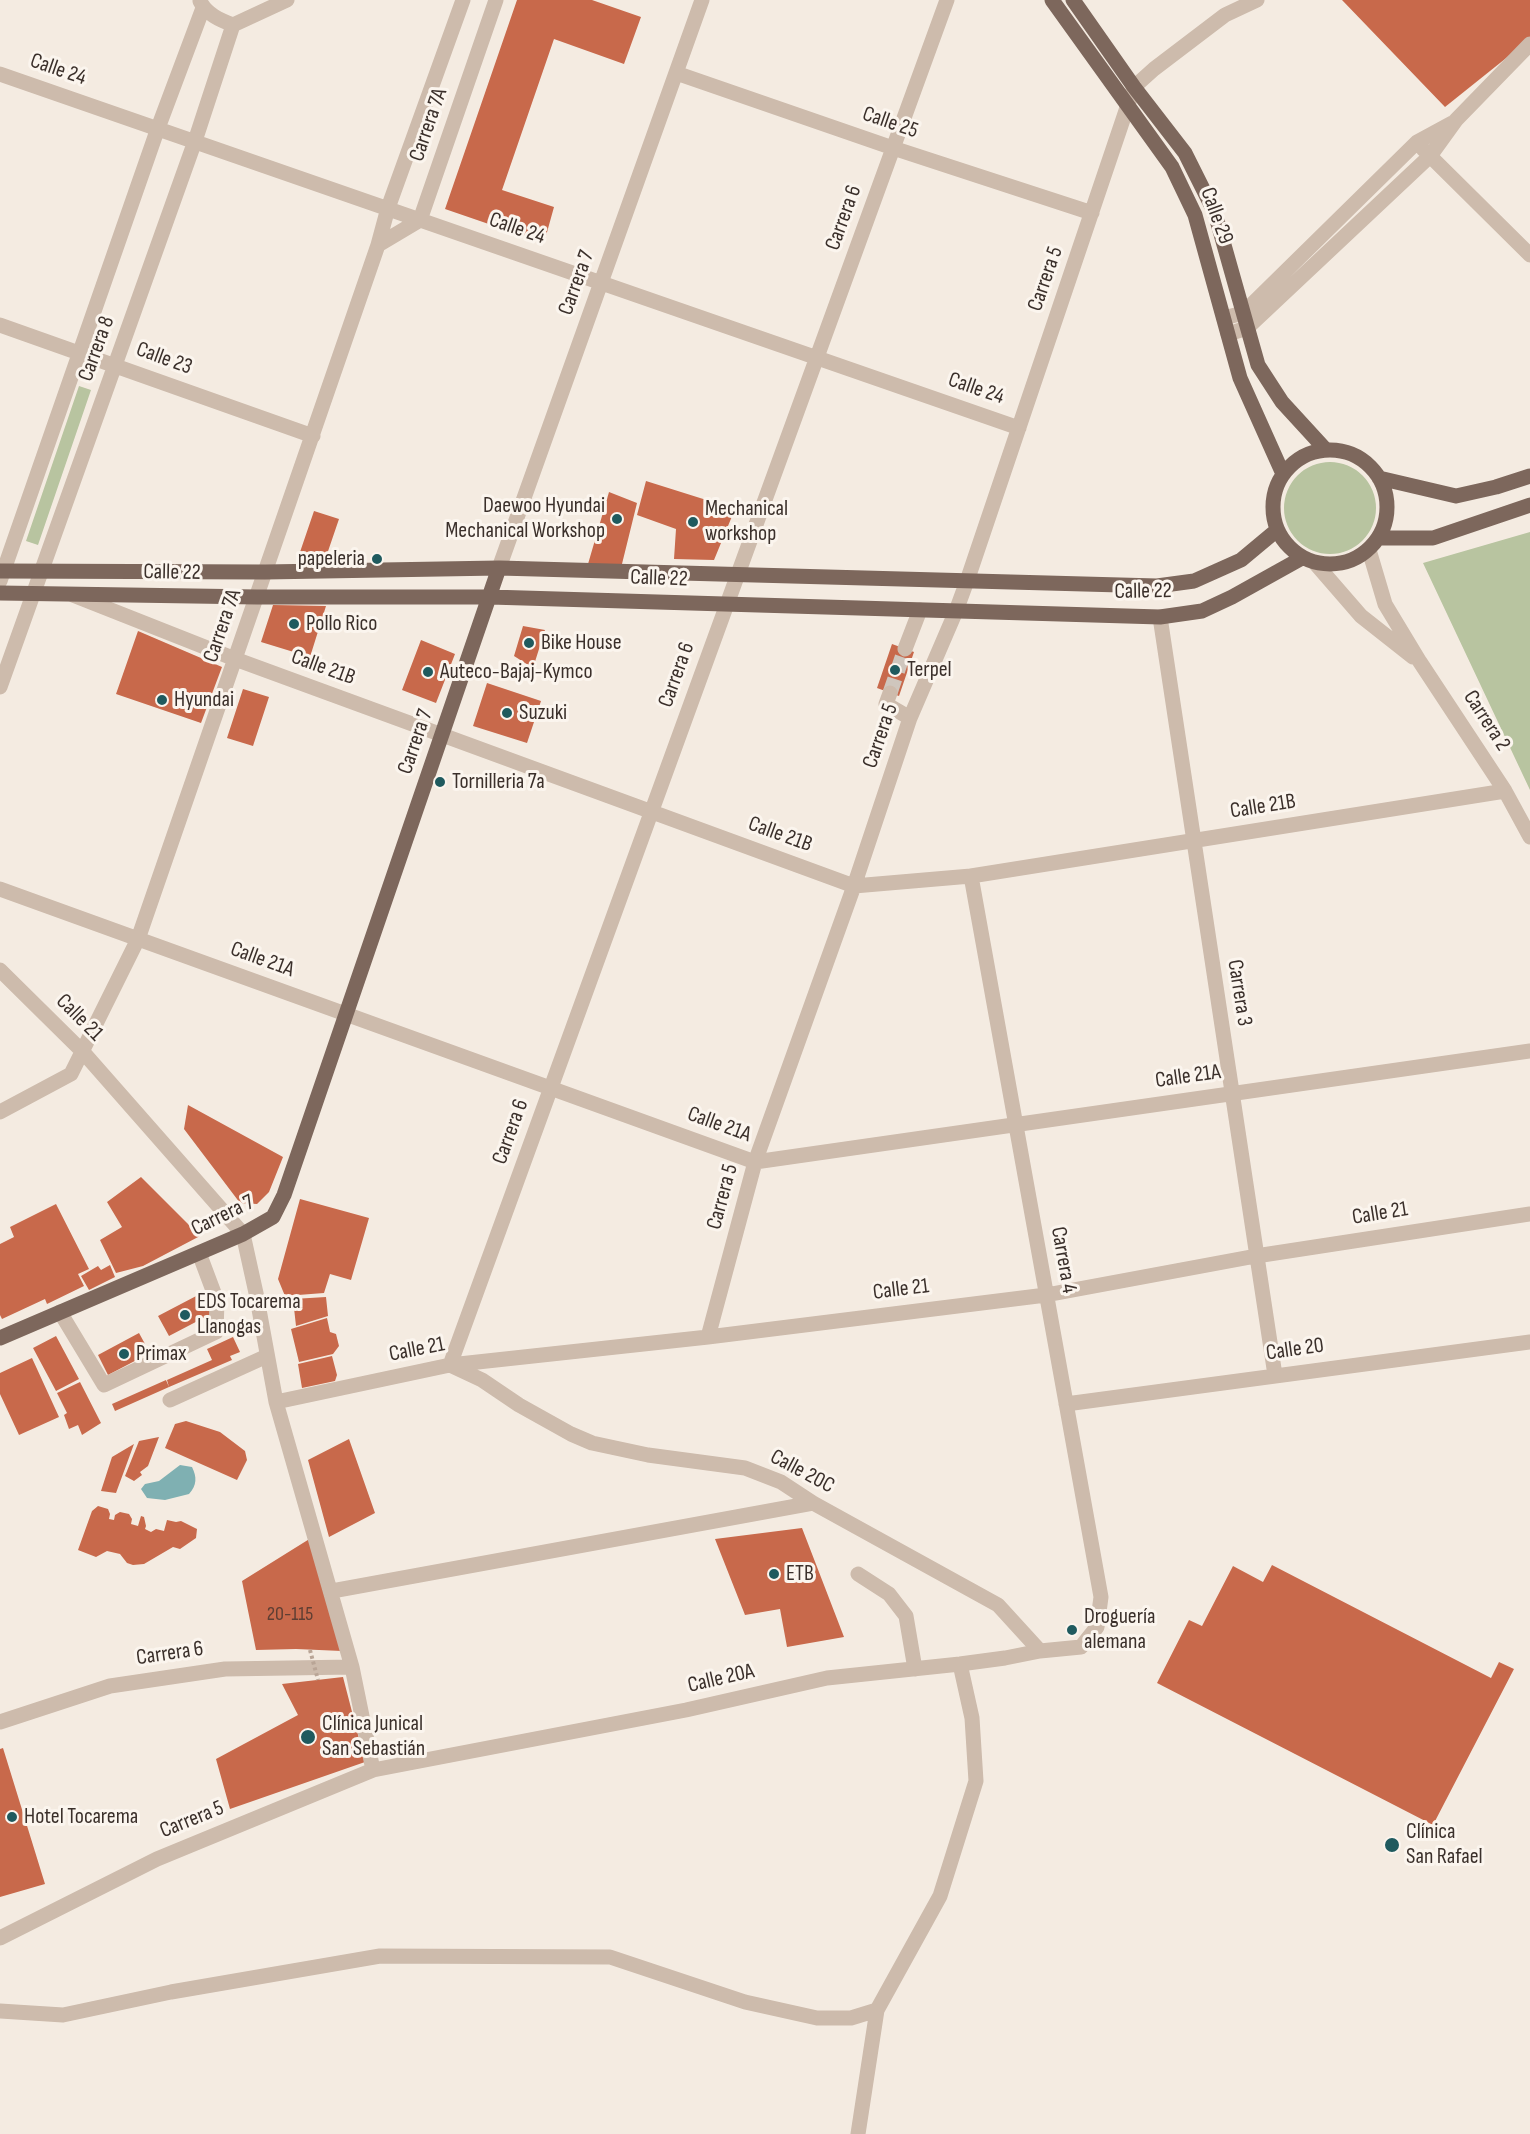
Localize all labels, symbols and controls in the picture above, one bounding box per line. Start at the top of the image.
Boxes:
street label: Calle 24 [27,48,89,92]
street label: Carrera 7A [404,85,454,165]
street label: Calle 25 [859,101,921,145]
street label: Carrera 6 [820,182,868,254]
street label: Calle 29 [1194,184,1238,248]
street label: Calle 24 [486,207,548,251]
street label: Carrera 5 [1023,243,1069,315]
street label: Carrera 7 [553,247,601,319]
street label: Carrera 8 [73,313,121,385]
street label: Calle 23 [132,337,196,381]
street label: Calle 24 [945,367,1007,411]
place label: Daewoo Hyundai Mechanical Workshop [445,493,605,544]
place label: Mechanical workshop [705,496,788,548]
marker: Daewoo Hyundai Mechanical Workshop [610,512,624,526]
marker: Mechanical workshop [686,515,700,529]
place label: papeleria [298,546,365,572]
marker: papeleria [370,552,384,566]
street label: Calle 22 [143,559,201,587]
street label: Calle 22 [630,565,688,593]
street label: Calle 22 [1114,578,1172,606]
street label: Carrera 7A [198,586,248,666]
place label: Pollo Rico [306,611,377,637]
marker: Pollo Rico [287,617,301,631]
place label: Bike House [541,630,622,656]
marker: Bike House [522,636,536,650]
street label: Carrera 6 [653,639,701,711]
street label: Calle 21B [287,644,359,692]
place label: Terpel [907,657,952,683]
place label: Auteco-Bajaj-Kymco [440,659,593,685]
marker: Terpel [888,663,902,677]
marker: Auteco-Bajaj-Kymco [421,665,435,679]
street label: Carrera 2 [1457,686,1515,756]
place label: Hyundai [174,687,234,713]
marker: Hyundai [155,693,169,707]
place label: Suzuki [519,700,567,726]
street label: Carrera 5 [858,700,904,772]
street label: Carrera 7 [393,706,439,778]
marker: Suzuki [500,706,514,720]
place label: Tornilleria 7a [452,769,545,795]
marker: Tornilleria 7a [433,775,447,789]
street label: Calle 21B [1228,789,1298,825]
street label: Calle 21B [744,811,816,859]
street label: Calle 21A [227,936,297,984]
street label: Carrera 3 [1221,958,1257,1028]
street label: Calle 21 [50,989,108,1047]
street label: Calle 21A [1154,1059,1222,1095]
street label: Carrera 6 [487,1096,535,1168]
street label: Calle 21A [684,1101,754,1149]
street label: Carrera 5 [702,1161,744,1233]
street label: Carrera 7 [187,1190,259,1242]
street label: Calle 21 [1350,1197,1410,1231]
street label: Carrera 4 [1044,1225,1082,1295]
street label: Calle 21 [872,1273,930,1307]
place label: EDS Tocarema Llanogas [197,1289,301,1340]
marker: EDS Tocarema Llanogas [178,1308,192,1322]
street label: Calle 21 [387,1332,447,1368]
street label: Calle 20 [1264,1333,1326,1367]
place label: Primax [136,1341,187,1367]
marker: Primax [117,1347,131,1361]
street label: Calle 20C [765,1444,839,1500]
place label: ETB [786,1561,814,1587]
marker: ETB [767,1567,781,1581]
house number: 20-115 [267,1603,313,1627]
place label: Droguería alemana [1084,1604,1156,1656]
marker: Droguería alemana [1065,1623,1079,1637]
street label: Carrera 6 [135,1636,205,1672]
street label: Calle 20A [685,1659,757,1699]
place label: Clínica Junical San Sebastián [322,1711,425,1762]
marker: Clínica Junical San Sebastián [299,1728,317,1746]
street label: Carrera 5 [156,1795,228,1845]
place label: Hotel Tocarema [24,1804,138,1830]
marker: Hotel Tocarema [5,1810,19,1824]
place label: Clínica San Rafael [1406,1819,1483,1870]
marker: Clínica San Rafael [1383,1836,1401,1854]

